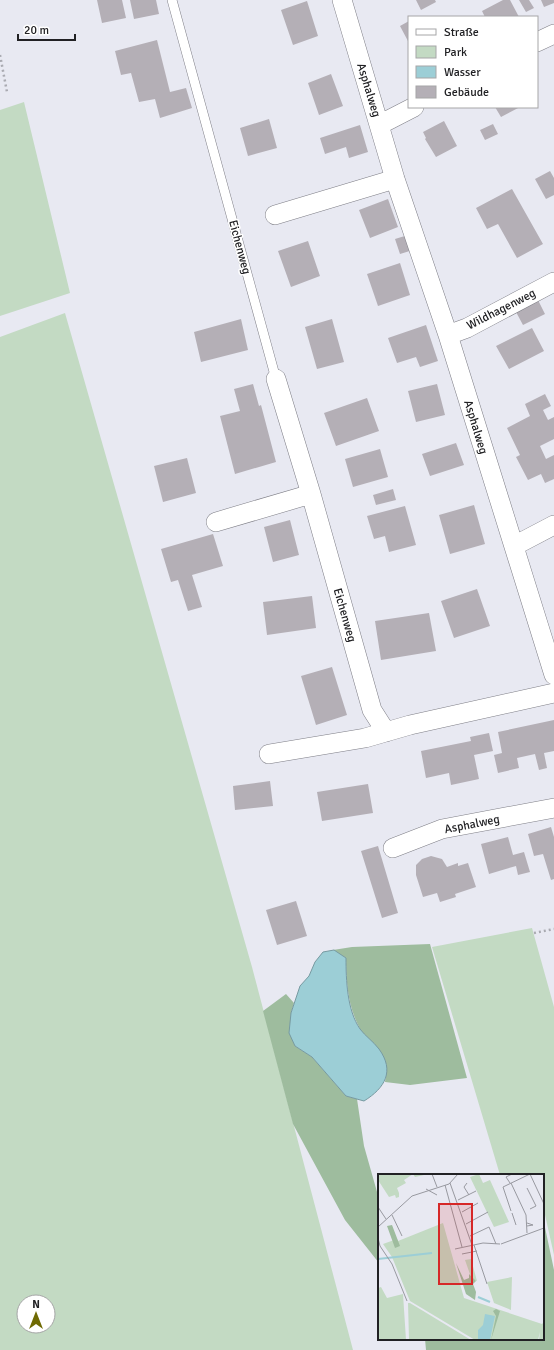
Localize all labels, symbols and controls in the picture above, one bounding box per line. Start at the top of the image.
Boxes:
scale bar [18,16,75,42]
legend [408,16,538,108]
text: 20 m [24,23,49,38]
text: Straße [444,25,479,40]
text: Park [444,45,467,60]
street label: Asphalweg [353,61,384,119]
text: Wasser [444,65,481,80]
text: Gebäude [444,85,489,100]
street label: Eichenweg [225,218,254,276]
street label: Wildhagenweg [464,286,538,333]
street label: Asphalweg [460,398,491,456]
street label: Eichenweg [330,586,359,644]
street label: Asphalweg [443,812,501,837]
inset map [378,1174,544,1340]
north arrow [16,1294,56,1334]
text: N [32,1298,40,1311]

